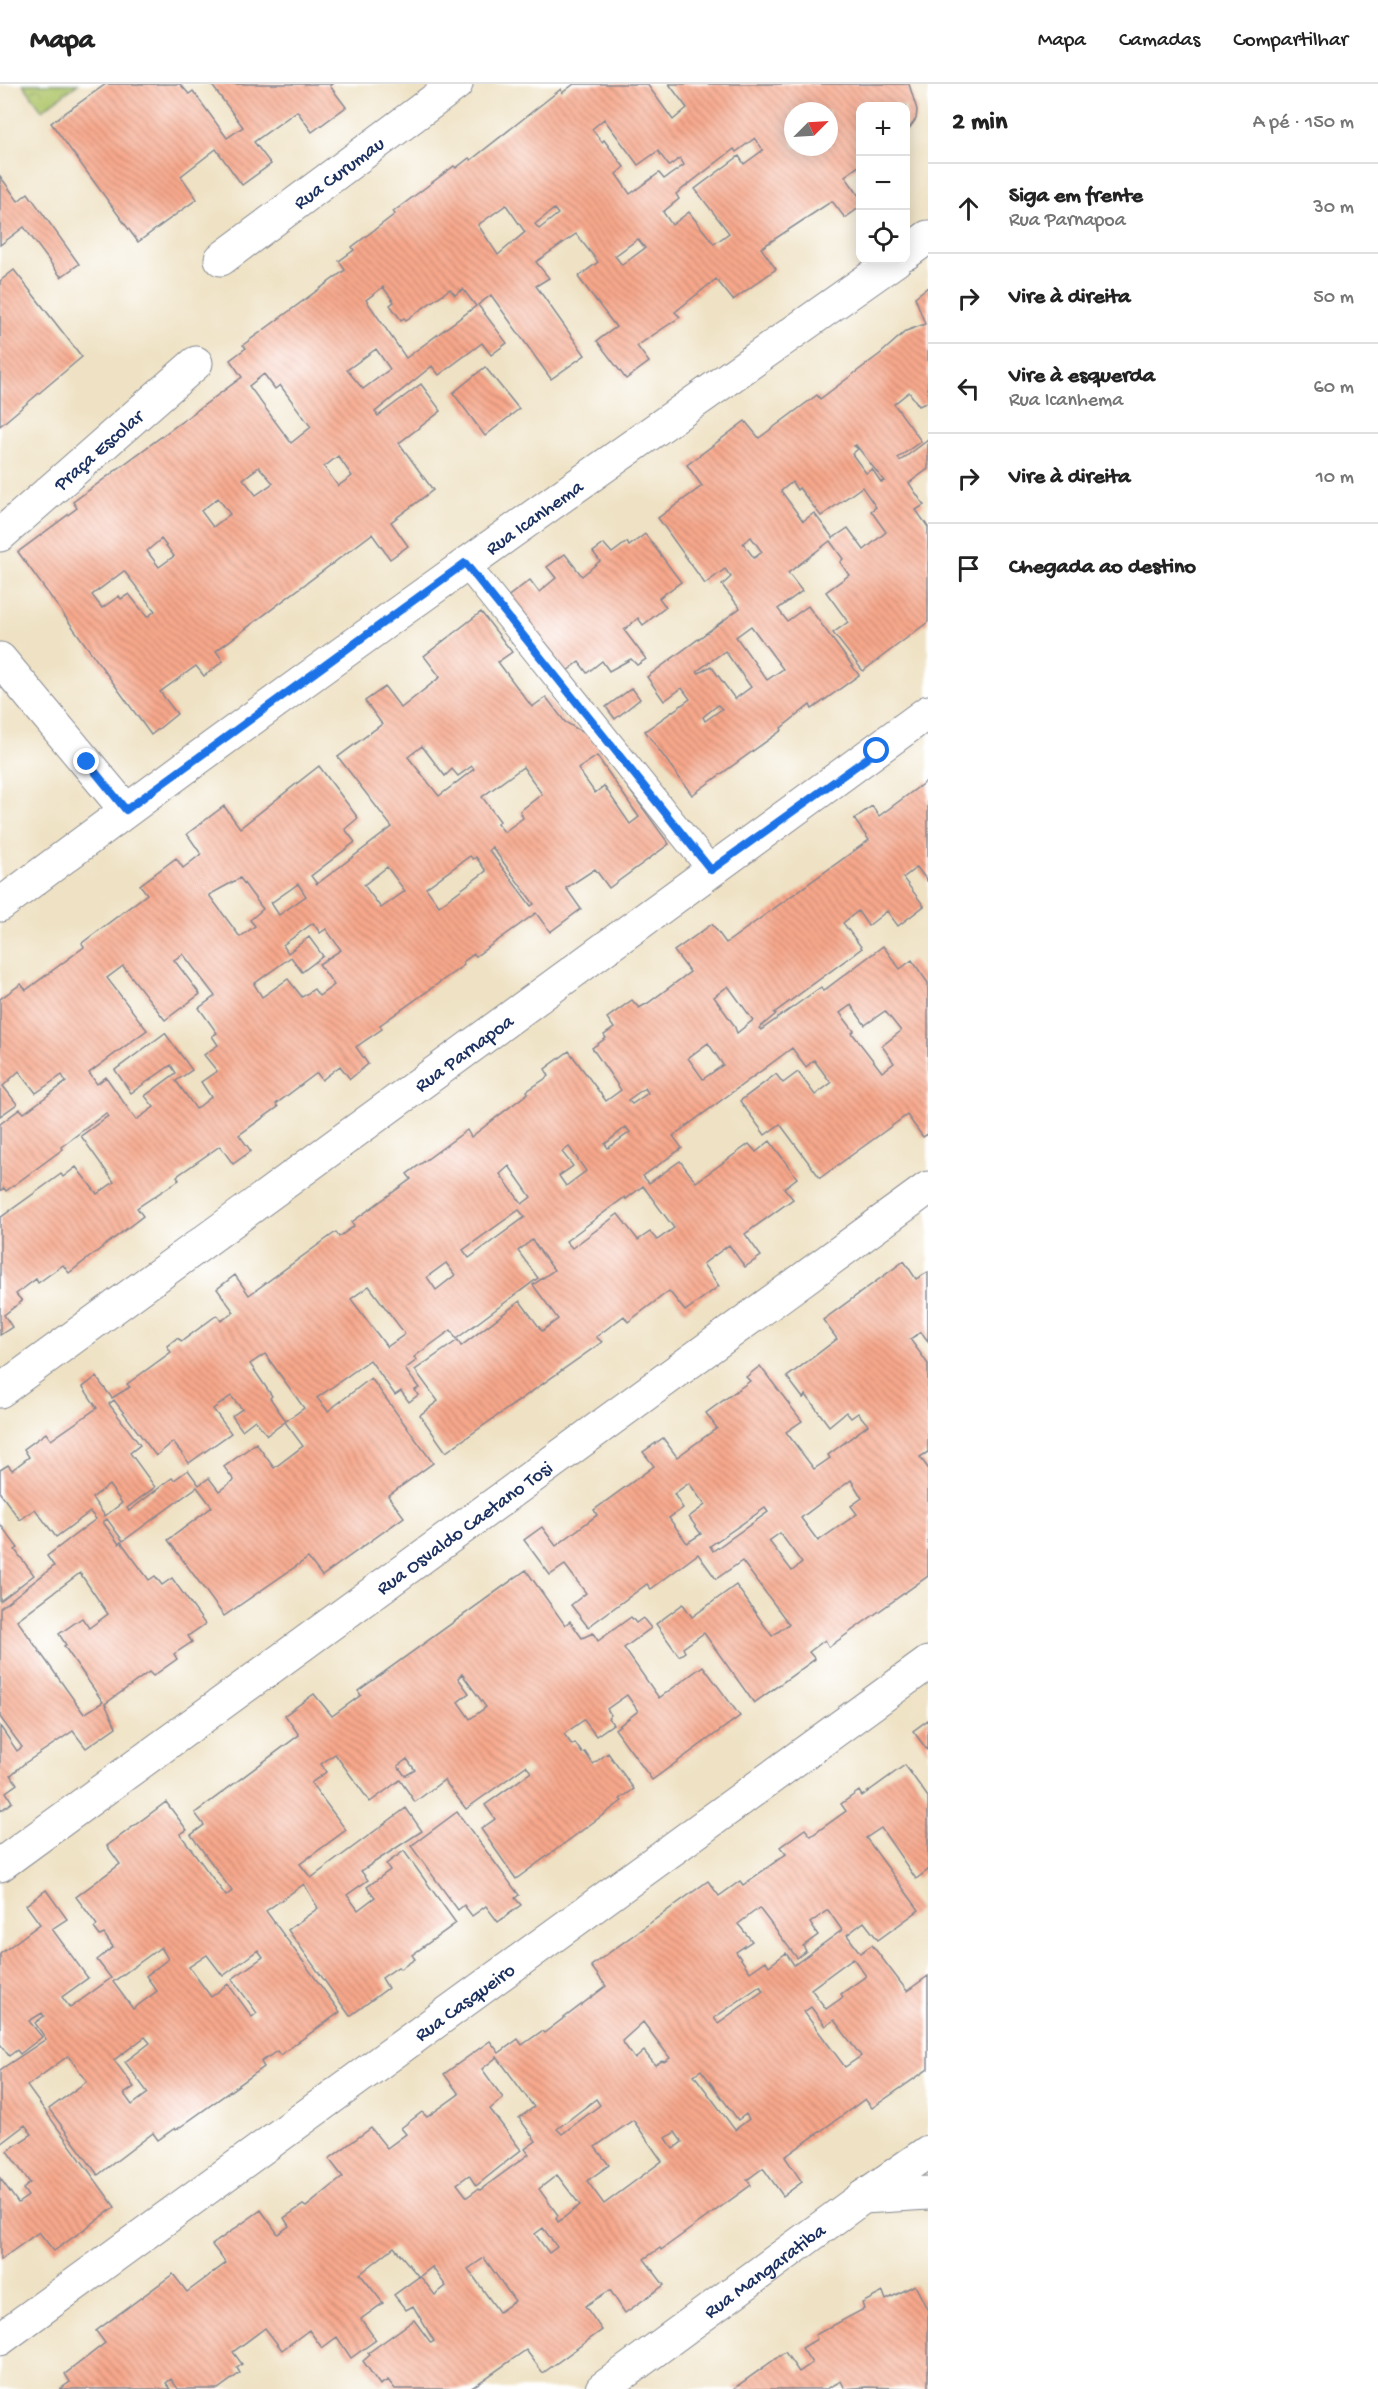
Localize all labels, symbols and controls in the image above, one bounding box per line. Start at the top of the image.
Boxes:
text: Mapa [30,25,94,58]
text: Mapa [1038,29,1086,54]
text: Camadas [1119,29,1200,54]
text: Compartilhar [1233,29,1348,54]
north arrow [784,102,838,156]
map controls [856,102,910,264]
button: + [856,102,910,156]
text: 2 min [952,108,1007,139]
text: A pé · 150 m [1253,112,1354,135]
street label: Rua Curumau [290,133,391,216]
button: − [856,156,910,210]
text: Siga em frente [1009,184,1143,210]
icon: ahead [952,192,985,225]
text: 30 m [1313,197,1354,220]
button: locate [856,210,910,264]
text: Rua Parnapoa [1009,210,1126,233]
icon: right [952,282,985,315]
text: Vire à direita [1009,285,1131,311]
text: 50 m [1313,287,1354,310]
text: Vire à esquerda [1009,364,1155,390]
icon: left [952,372,985,405]
text: 60 m [1314,377,1354,400]
text: Rua Icanhema [1009,390,1123,413]
street label: Praça Escolar [50,405,151,498]
icon: right [952,462,985,495]
text: Vire à direita [1009,465,1131,491]
text: 10 m [1316,467,1354,490]
street label: Rua Icanhema [482,476,589,562]
icon: arrive [952,552,985,585]
text: Chegada ao destino [1009,555,1196,581]
route start [863,737,889,763]
route end [73,748,99,774]
street label: Rua Parnapoa [411,1011,520,1099]
street label: Rua Osvaldo Caetano Tosi [373,1458,558,1601]
street label: Rua Casqueiro [411,1960,521,2048]
street label: Rua Mangaratiba [701,2220,832,2325]

